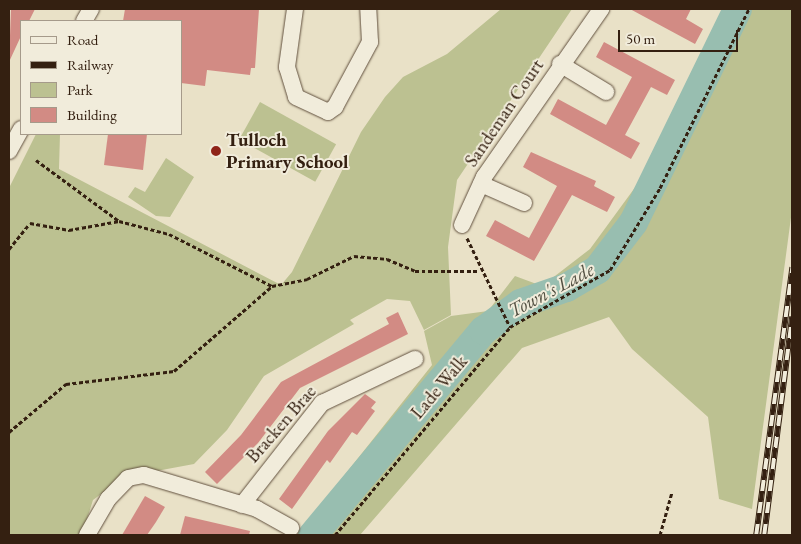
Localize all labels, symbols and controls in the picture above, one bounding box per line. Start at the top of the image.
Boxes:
legend [20,20,182,135]
scale bar [621,20,741,52]
text: 50 m [626,29,655,48]
text: Road [67,30,98,49]
text: Railway [67,55,113,74]
street label: Sandeman Court [460,55,548,171]
text: Park [67,80,93,99]
text: Building [67,105,117,124]
place label: Tulloch Primary School [226,129,348,173]
marker: Tulloch Primary School [210,145,222,157]
water label: Town's Lade [504,257,598,323]
street label: Lade Walk [406,351,472,423]
street label: Bracken Brae [241,381,321,467]

